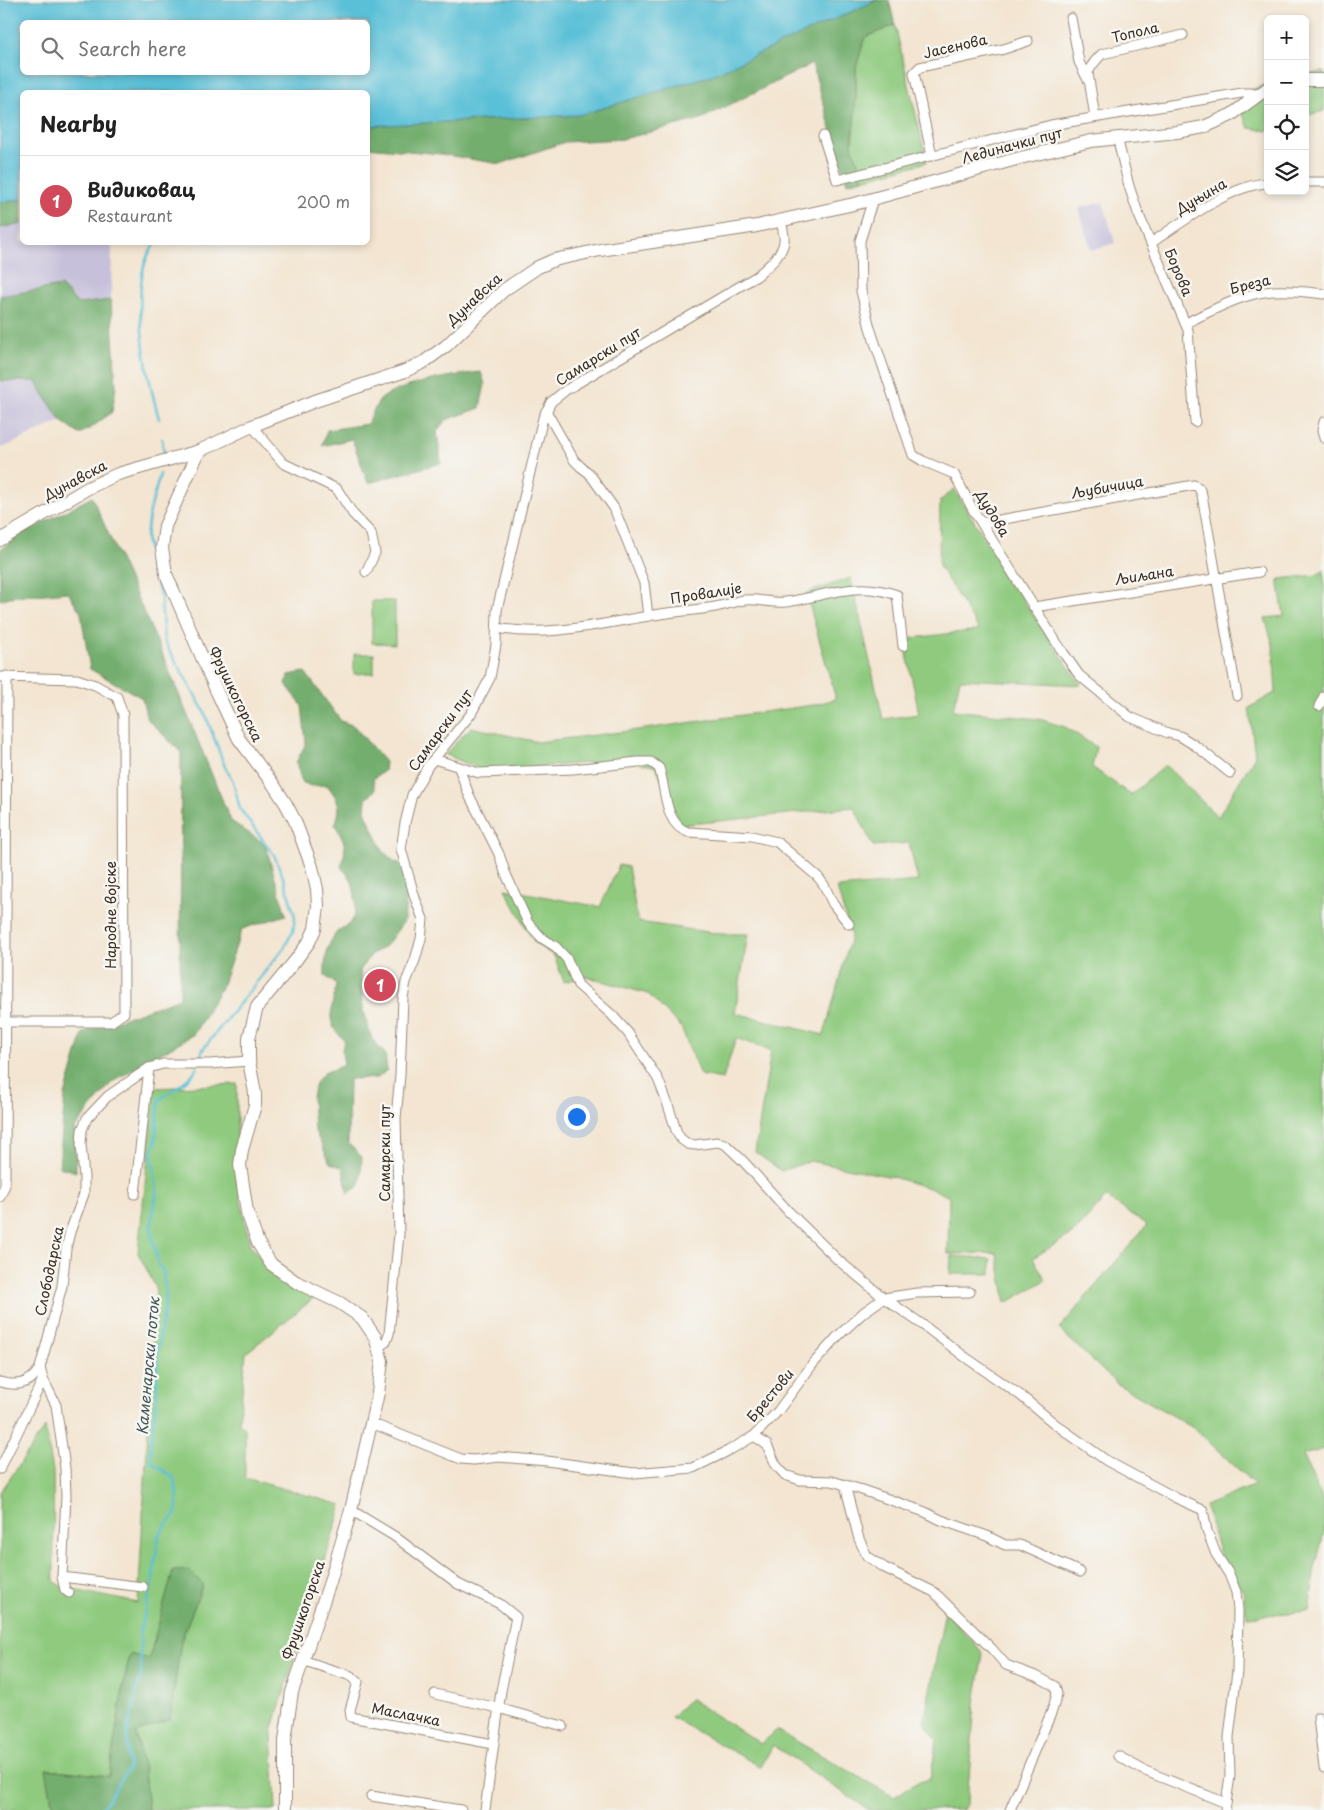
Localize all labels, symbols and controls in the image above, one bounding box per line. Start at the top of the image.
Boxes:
map controls [1264,15,1309,195]
button: + [1264,15,1309,60]
street label: Топола [1109,16,1161,48]
search box [20,20,370,75]
street label: Јасенова [921,28,989,64]
icon: search [38,34,66,62]
text: Search here [78,34,187,62]
button: − [1264,60,1309,105]
button: locate [1264,105,1309,150]
text: Nearby [40,107,117,139]
street label: Лединачки пут [959,121,1065,168]
button: layers [1264,150,1309,195]
street label: Дуњина [1171,173,1230,220]
text: Видиковац [87,175,195,203]
text: 1 [52,189,60,213]
text: 200 m [297,189,350,213]
text: Restaurant [87,203,173,227]
street label: Борова [1160,245,1199,299]
street label: Дунавска [441,268,507,331]
street label: Бреза [1228,269,1273,299]
street label: Самарски пут [551,321,645,391]
street label: Дунавска [39,454,111,506]
street label: Љубичица [1069,470,1145,504]
street label: Дудова [970,485,1015,541]
street label: Љиљана [1113,560,1175,590]
street label: Провалије [669,577,743,609]
street label: Фрушкогорска [204,643,268,745]
street label: Самарски пут [403,684,477,776]
street label: Народне војске [100,861,121,969]
pin: 1 [364,966,396,1004]
street label: Самарски пут [374,1104,395,1202]
your location [564,1104,590,1130]
street label: Слободарска [29,1224,69,1318]
water label: Каменарски поток [130,1295,165,1436]
street label: Брестови [742,1364,798,1426]
street label: Фрушкогорска [276,1557,330,1662]
street label: Маслачка [370,1697,442,1731]

